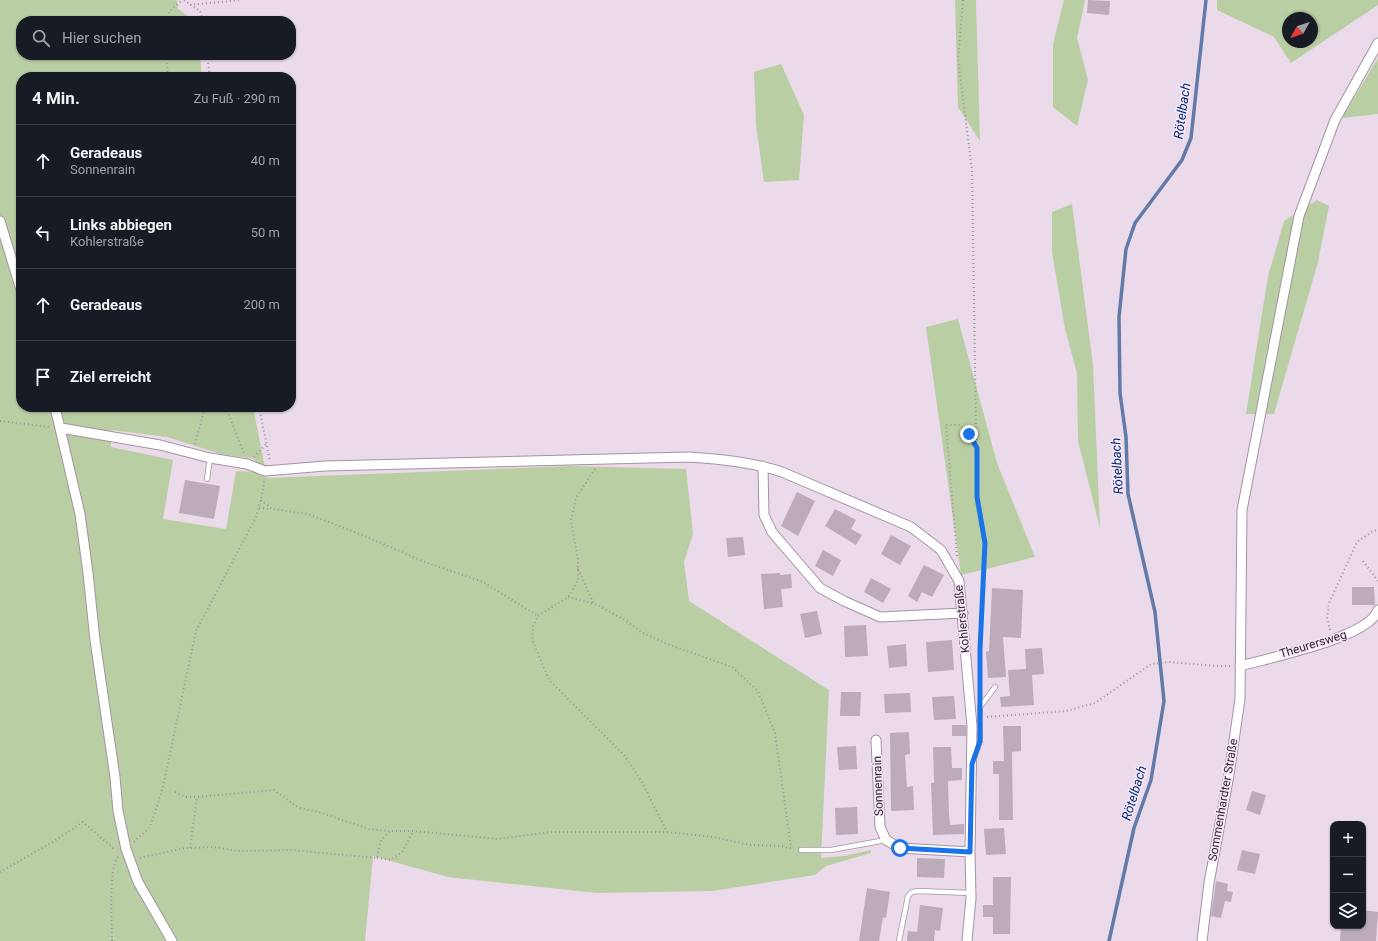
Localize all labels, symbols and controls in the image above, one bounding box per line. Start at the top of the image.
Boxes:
north arrow [1282,12,1318,48]
search box [16,16,296,60]
icon: search [30,27,52,49]
text: Hier suchen [62,29,141,47]
water label: Rötelbach [1171,82,1193,140]
text: 4 Min. [32,88,80,108]
text: Zu Fuß · 290 m [194,91,280,106]
text: Geradeaus [70,144,142,162]
icon: ahead [32,150,54,172]
text: 40 m [251,153,280,168]
text: Sonnenrain [70,162,135,177]
text: Links abbiegen [70,216,172,234]
icon: left [32,222,54,244]
text: 50 m [251,225,280,240]
text: Kohlerstraße [70,234,144,249]
icon: ahead [32,294,54,316]
text: Geradeaus [70,296,142,314]
text: 200 m [243,297,280,312]
icon: arrive [32,366,54,388]
text: Ziel erreicht [70,368,151,386]
route end [960,425,978,443]
water label: Rötelbach [1108,437,1126,495]
street label: Kohlerstraße [951,584,973,654]
street label: Theurersweg [1278,627,1348,661]
street label: Sommenhardter Straße [1205,738,1241,862]
street label: Sonnenrain [870,756,886,816]
water label: Rötelbach [1119,764,1149,822]
map controls [1330,821,1366,929]
button: + [1330,821,1366,857]
route start [891,839,909,857]
button: − [1330,857,1366,893]
button: layers [1330,893,1366,929]

